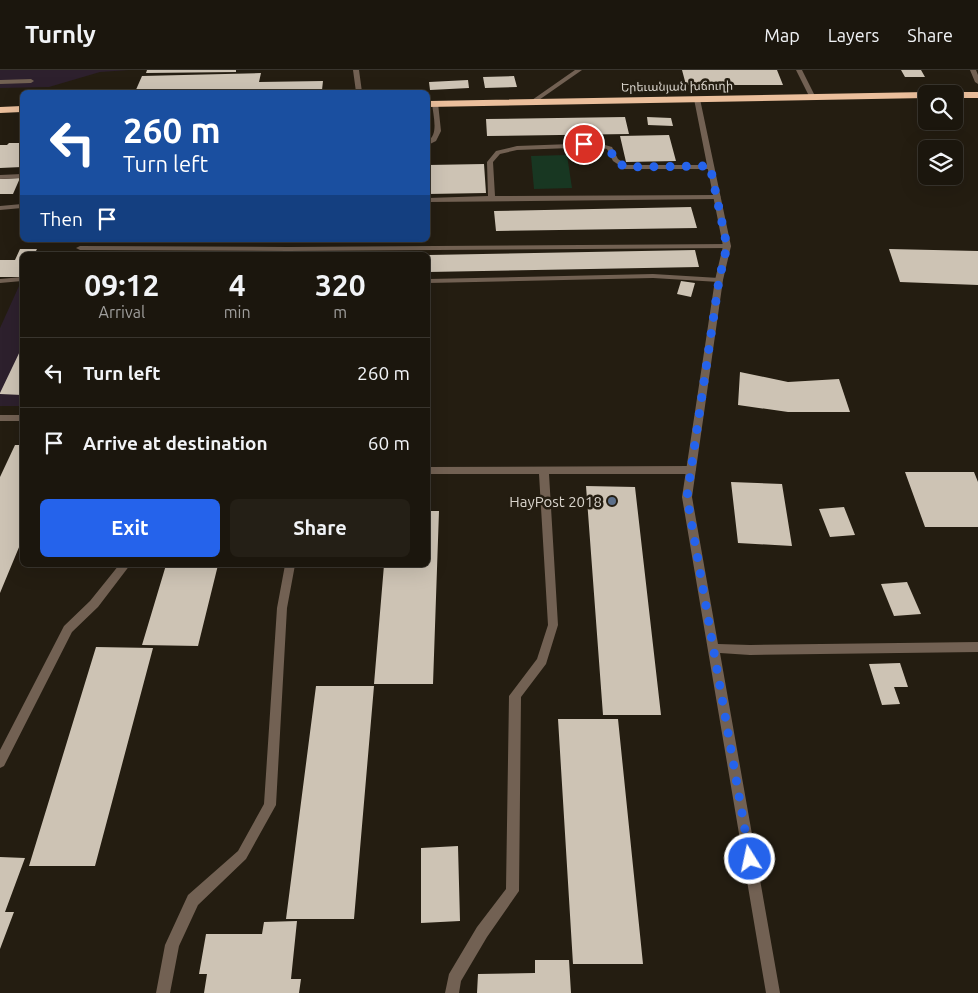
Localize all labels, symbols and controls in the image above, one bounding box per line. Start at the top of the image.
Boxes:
text: Turnly [25,21,96,48]
text: Map [764,25,800,45]
text: Layers [828,25,879,45]
text: Share [907,25,953,45]
street label: Երեւանյան խճուղի [621,79,733,94]
map controls [918,85,963,185]
button: search [918,85,963,130]
icon: left [40,110,105,175]
text: 260 m [123,110,221,150]
pin [563,123,605,165]
icon: arrive [570,130,598,158]
button: layers [918,140,963,185]
text: Turn left [123,151,208,176]
icon: arrive [93,205,121,233]
text: Then [40,208,83,230]
text: 09:12 [84,268,159,302]
text: 4 [229,268,246,302]
text: 320 [315,268,366,302]
text: Arrival [99,303,145,321]
text: min [224,303,251,321]
text: m [333,303,347,321]
icon: left [40,359,68,387]
text: Turn left [83,362,161,384]
text: 260 m [357,362,410,384]
icon: arrive [40,429,68,457]
text: Arrive at destination [83,432,268,454]
text: 60 m [368,432,410,454]
place label: HayPost 2018 [509,493,602,510]
marker: HayPost 2018 [606,495,618,507]
button: Exit [40,499,220,557]
button: Share [230,499,410,557]
position arrow [723,832,775,884]

